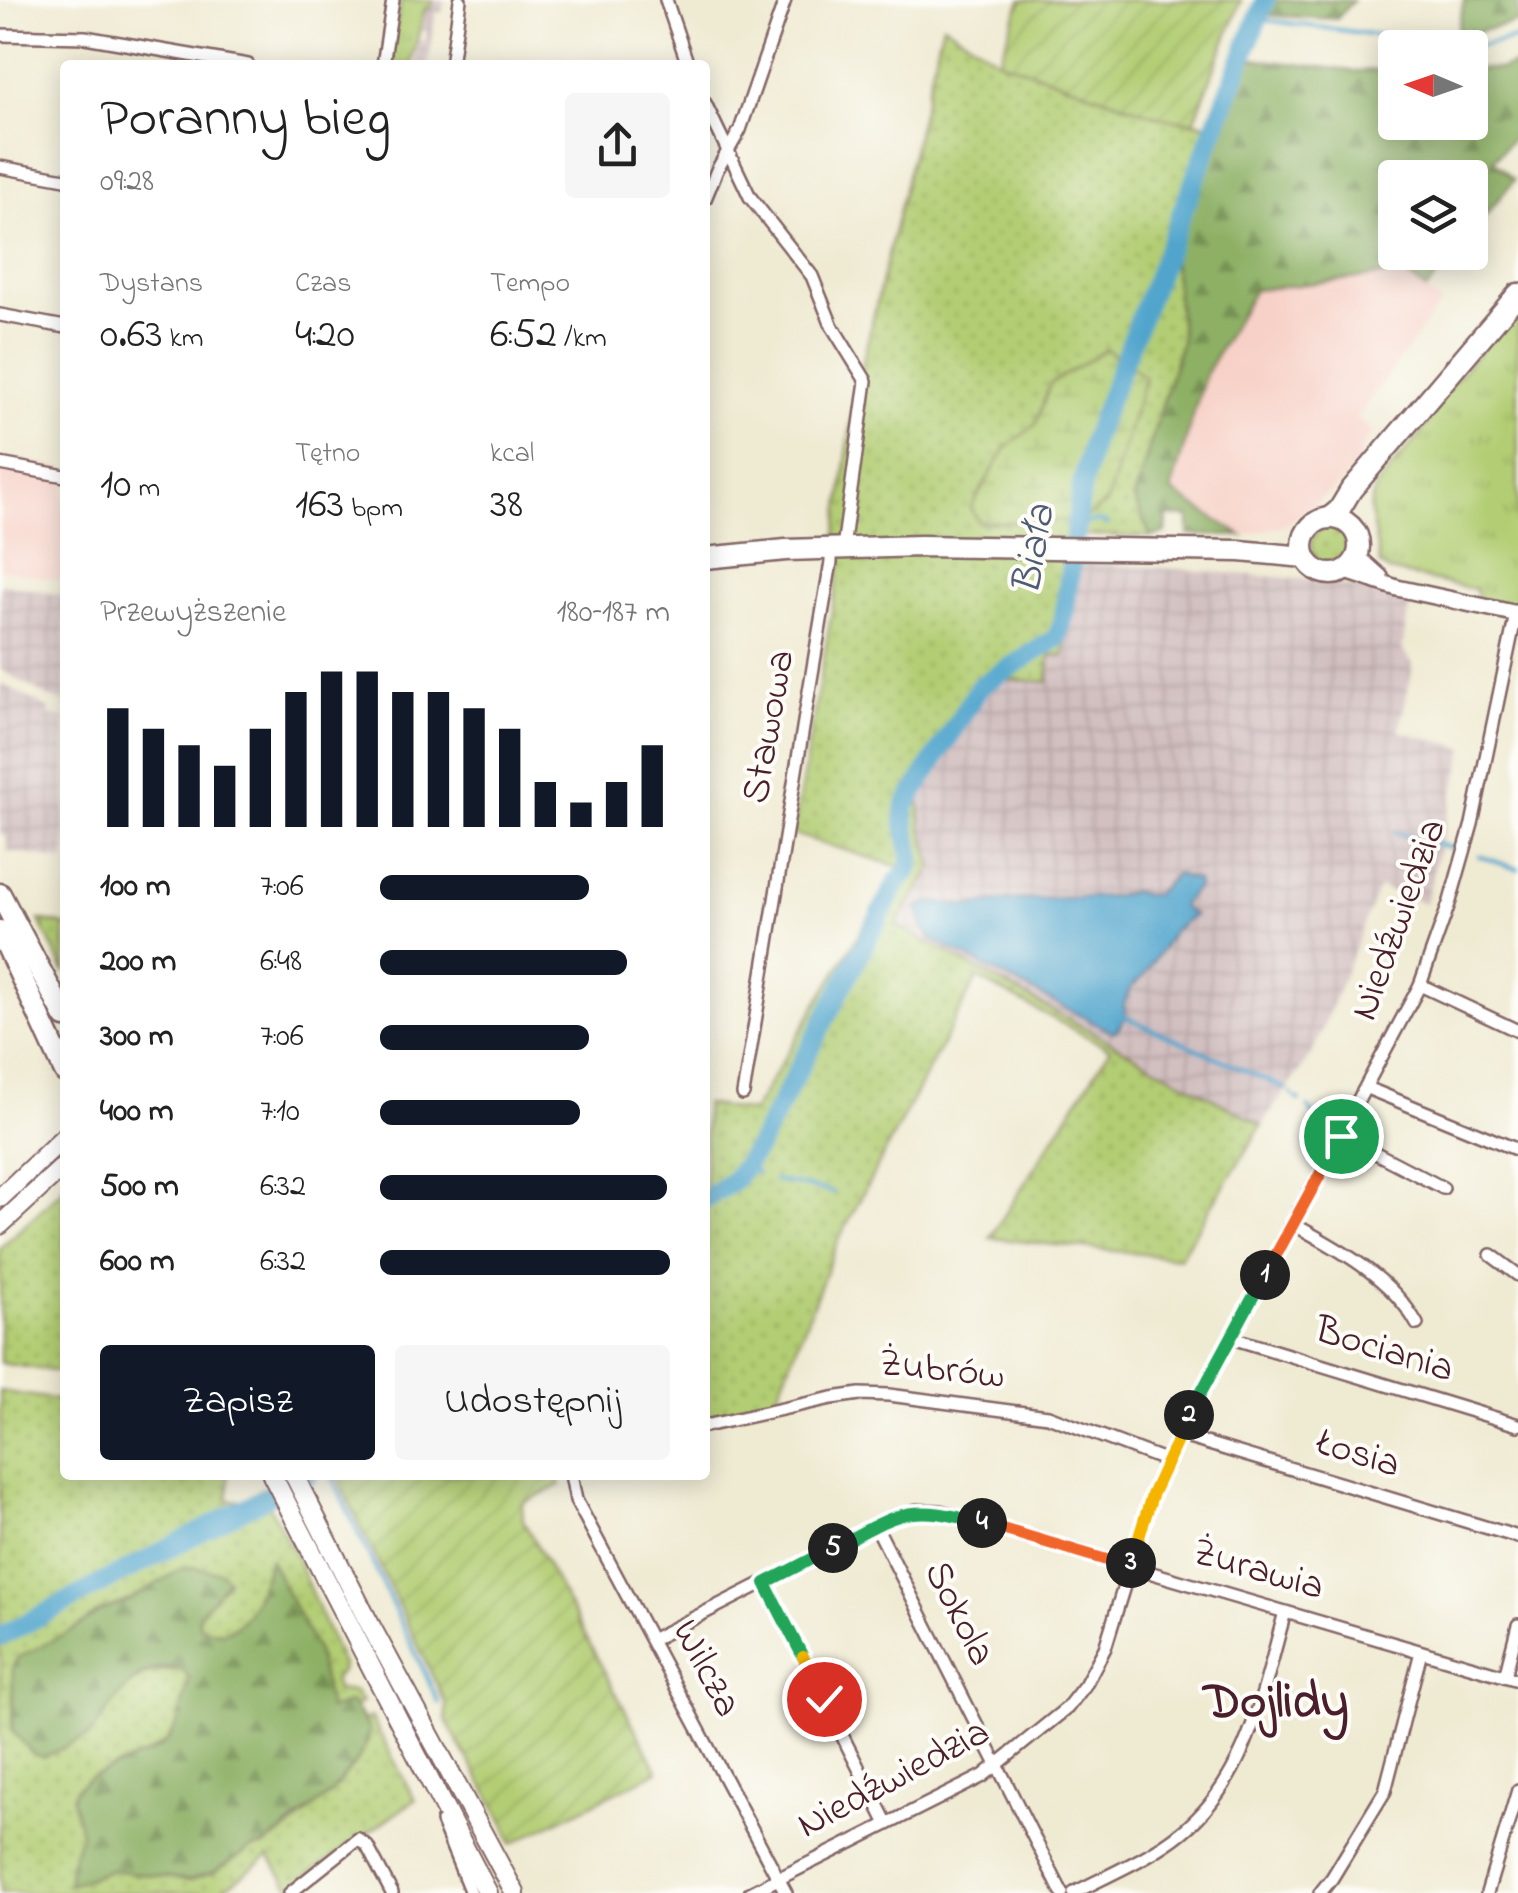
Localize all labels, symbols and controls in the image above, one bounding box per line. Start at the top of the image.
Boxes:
north arrow [1378,30,1488,140]
map controls [1378,30,1488,270]
text: Poranny bieg [100,81,391,161]
button: share [565,93,670,198]
text: 09:28 [100,159,154,206]
button: layers [1378,160,1488,270]
text: Dystans [100,264,203,305]
text: Czas [295,264,351,305]
text: Tempo [490,264,570,305]
text: 0.63 [100,305,163,366]
text: 4:20 [295,305,355,366]
text: 6:52 [490,305,557,366]
text: km [163,319,204,360]
text: /km [557,319,607,360]
text: Tętno [295,434,360,475]
text: kcal [490,434,535,475]
text: 10 [100,455,132,516]
text: m [132,469,160,510]
text: 163 [295,475,344,536]
text: 38 [490,475,523,536]
text: bpm [344,489,403,530]
water label: Biała [997,499,1073,600]
text: Przewyższenie [100,590,286,637]
text: 180–187 m [557,590,670,637]
street label: Stawowa [727,645,813,809]
street label: Niedźwiedzia [1336,811,1464,1029]
text: 100 m [100,864,171,911]
text: 7:06 [260,864,304,911]
text: 200 m [100,939,176,986]
text: 6:48 [260,939,302,986]
text: 300 m [100,1014,174,1061]
text: 7:06 [260,1014,304,1061]
text: 400 m [100,1089,174,1136]
text: 7:10 [260,1089,300,1136]
pin [1299,1094,1384,1179]
icon: arrive [1314,1109,1369,1164]
text: 500 m [100,1164,179,1211]
text: 6:32 [260,1164,306,1211]
text: 600 m [100,1239,175,1286]
text: 6:32 [260,1239,306,1286]
pin: 1 [1240,1250,1290,1300]
text: 1 [1261,1254,1269,1295]
street label: Bociania [1306,1302,1461,1400]
street label: Żubrów [876,1335,1008,1407]
button: Zapisz [100,1345,375,1460]
button: Udostępnij [395,1345,670,1460]
pin: 2 [1164,1390,1214,1440]
text: 2 [1182,1394,1196,1435]
street label: Łosia [1308,1414,1407,1496]
pin: 4 [957,1498,1007,1548]
text: 4 [976,1502,988,1543]
pin: 5 [808,1523,858,1573]
street label: Żurawia [1185,1524,1331,1618]
text: 5 [825,1527,841,1568]
pin: 3 [1106,1538,1156,1588]
text: 3 [1125,1542,1137,1583]
street label: Sokola [907,1551,1009,1677]
street label: Wilcza [655,1610,755,1728]
pin [782,1657,867,1742]
district label: Dojlidy [1202,1667,1349,1741]
icon: check [797,1672,852,1727]
street label: Niedźwiedzia [787,1704,1001,1856]

